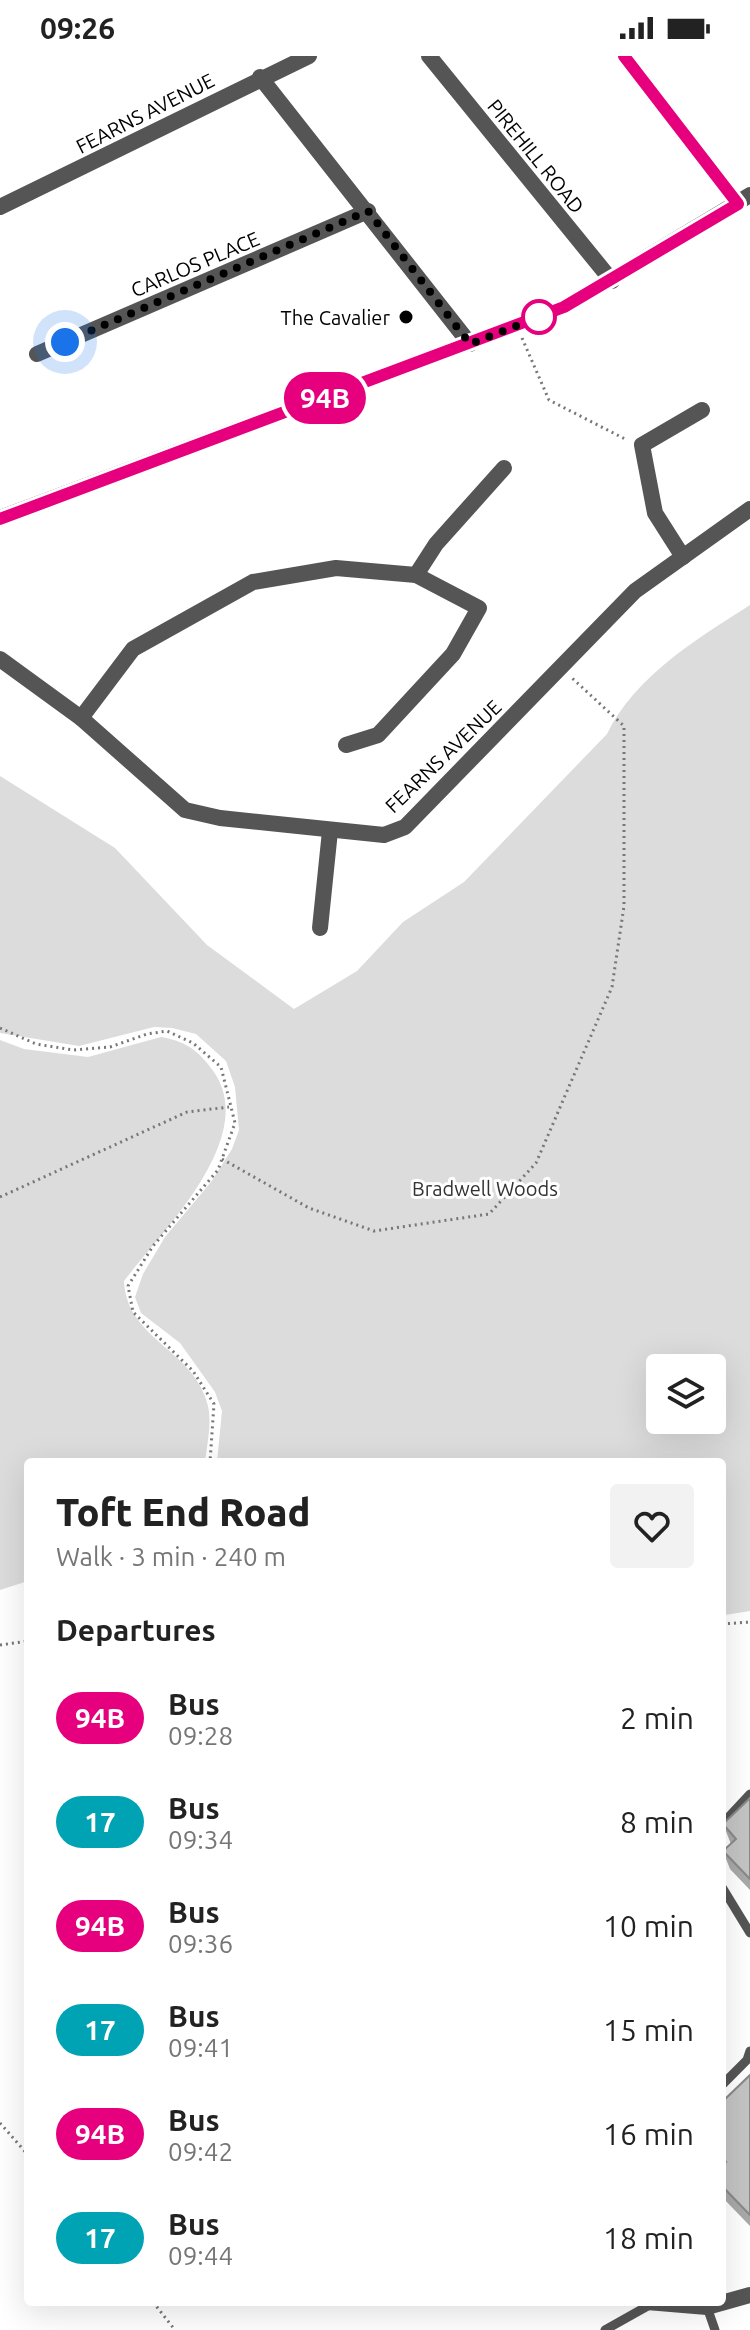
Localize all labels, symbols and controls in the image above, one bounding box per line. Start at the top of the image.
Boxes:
text: 09:26 [40,11,115,45]
street label: FEARNS AVENUE [72,68,218,158]
street label: PIREHILL ROAD [483,94,589,218]
street label: CARLOS PLACE [127,227,263,301]
unlabelled marker [522,300,556,334]
place label: The Cavalier [281,306,390,329]
marker: The Cavalier [397,308,415,326]
your location [45,322,85,362]
line badge: 94B [279,372,371,424]
text: 94B [300,382,350,413]
street label: FEARNS AVENUE [380,695,506,817]
park label: Bradwell Woods [412,1177,558,1200]
map controls [646,1354,726,1434]
button: layers [646,1354,726,1434]
button: heart [610,1484,694,1568]
text: Toft End Road [56,1491,311,1533]
text: Walk · 3 min · 240 m [56,1542,286,1571]
text: Departures [56,1613,216,1647]
text: Bus [168,1687,220,1721]
text: 2 min [620,1701,694,1735]
text: 94B [75,1702,125,1733]
text: 09:28 [168,1721,233,1750]
text: Bus [168,1791,220,1825]
text: 8 min [620,1805,694,1839]
text: 17 [84,1806,116,1837]
text: 09:34 [168,1825,233,1854]
text: Bus [168,1895,220,1929]
text: 10 min [603,1909,694,1943]
text: 94B [75,1910,125,1941]
text: 09:36 [168,1929,233,1958]
text: Bus [168,1999,220,2033]
text: 15 min [603,2013,694,2047]
text: 17 [84,2014,116,2045]
text: 09:41 [168,2033,233,2062]
text: Bus [168,2103,220,2137]
text: 16 min [603,2117,694,2151]
text: 94B [75,2118,125,2149]
text: 09:42 [168,2137,233,2166]
text: Bus [168,2207,220,2241]
text: 18 min [603,2221,694,2255]
text: 17 [84,2222,116,2253]
text: 09:44 [168,2241,233,2270]

